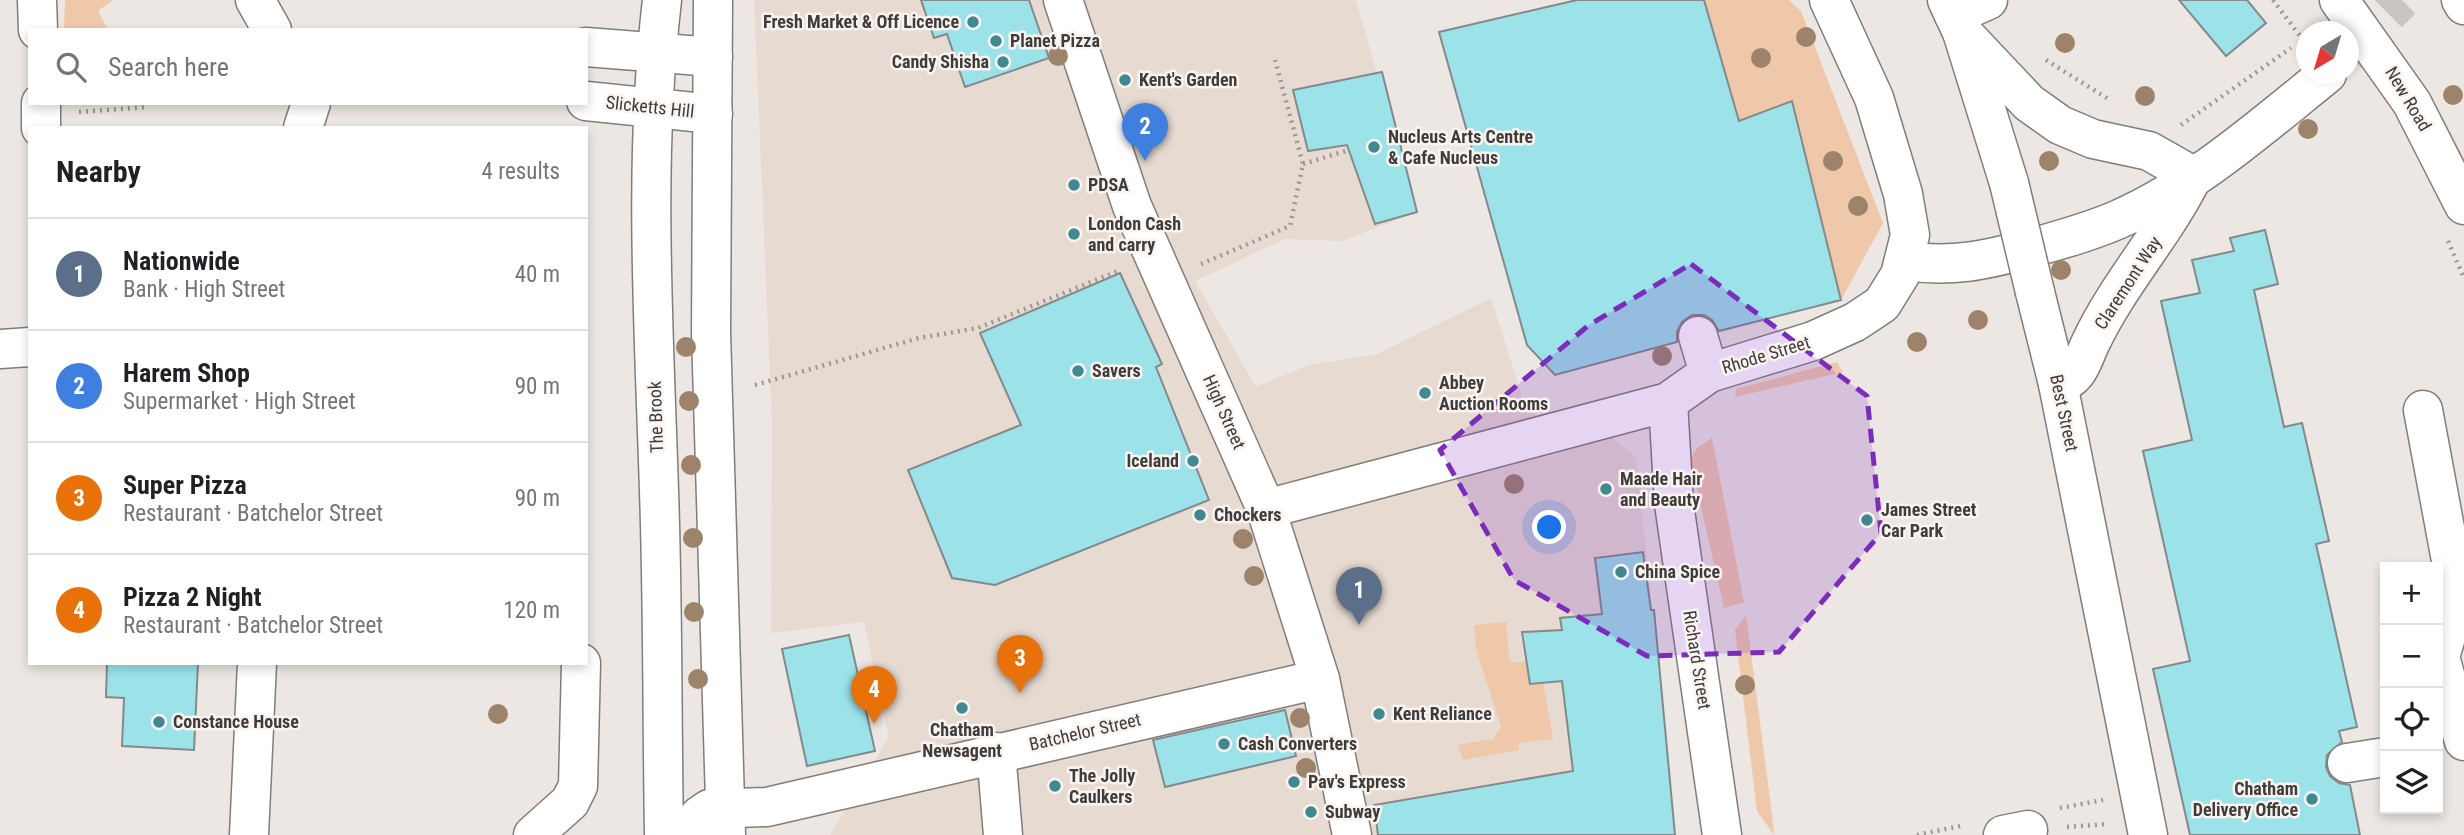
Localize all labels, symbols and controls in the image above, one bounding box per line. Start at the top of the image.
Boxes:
place label: Fresh Market & Off Licence [763,11,959,32]
marker: Fresh Market & Off Licence [965,14,981,30]
north arrow [2296,21,2359,84]
search box [28,28,588,105]
place label: Planet Pizza [1010,30,1100,51]
marker: Planet Pizza [988,33,1004,49]
icon: search [52,48,90,86]
place label: Candy Shisha [892,51,989,72]
text: Search here [108,52,229,82]
marker: Candy Shisha [995,54,1011,70]
street label: New Road [2381,63,2436,135]
place label: Kent's Garden [1139,69,1237,90]
marker: Kent's Garden [1117,72,1133,88]
street label: Slicketts Hill [605,91,695,122]
pin: 2 [1122,103,1168,161]
place label: Nucleus Arts Centre & Cafe Nucleus [1388,126,1534,168]
marker: Nucleus Arts Centre & Cafe Nucleus [1366,139,1382,155]
text: Nearby [56,154,141,189]
text: 4 results [482,158,560,185]
place label: PDSA [1088,174,1129,195]
marker: PDSA [1066,177,1082,193]
place label: London Cash and carry [1088,213,1181,255]
marker: London Cash and carry [1066,226,1082,242]
street label: Claremont Way [2090,232,2166,333]
text: Nationwide [123,246,240,276]
text: 1 [73,261,85,288]
text: 40 m [515,261,560,288]
text: Bank · High Street [123,276,285,303]
street label: Rhode Street [1719,331,1812,378]
text: Harem Shop [123,358,250,388]
place label: Savers [1092,360,1141,381]
marker: Savers [1070,363,1086,379]
street label: High Street [1199,371,1250,452]
place label: Abbey Auction Rooms [1439,372,1548,414]
text: 2 [73,373,85,400]
text: 90 m [515,373,560,400]
street label: Best Street [2046,373,2083,453]
street label: The Brook [644,381,667,453]
marker: Abbey Auction Rooms [1417,385,1433,401]
text: Supermarket · High Street [123,388,356,415]
place label: Iceland [1126,450,1179,471]
marker: Iceland [1185,453,1201,469]
place label: Maade Hair and Beauty [1620,468,1702,510]
text: Super Pizza [123,470,247,500]
marker: Maade Hair and Beauty [1598,481,1614,497]
text: 3 [73,485,85,512]
text: 90 m [515,485,560,512]
place label: James Street Car Park [1881,499,1977,541]
text: Restaurant · Batchelor Street [123,500,383,527]
place label: Chockers [1214,504,1282,525]
marker: Chockers [1192,507,1208,523]
your location [1532,510,1566,544]
marker: James Street Car Park [1859,512,1875,528]
place label: China Spice [1635,561,1721,582]
map controls [2380,562,2443,814]
button: + [2380,562,2443,625]
marker: China Spice [1613,564,1629,580]
pin: 1 [1336,567,1382,625]
text: Pizza 2 Night [123,582,262,612]
text: 4 [73,597,85,624]
text: 120 m [503,597,560,624]
street label: Richard Street [1679,609,1716,711]
text: Restaurant · Batchelor Street [123,612,383,639]
button: − [2380,625,2443,688]
pin: 3 [997,635,1043,693]
pin: 4 [851,666,897,724]
button: locate [2380,688,2443,751]
marker: Chatham Newsagent [954,700,970,716]
place label: Kent Reliance [1393,703,1492,724]
marker: Kent Reliance [1371,706,1387,722]
street label: Batchelor Street [1027,708,1143,755]
place label: Constance House [173,711,299,732]
marker: Constance House [151,714,167,730]
place label: Chatham Newsagent [922,719,1002,761]
place label: Cash Converters [1238,733,1357,754]
marker: Cash Converters [1216,736,1232,752]
button: layers [2380,751,2443,814]
place label: The Jolly Caulkers [1069,765,1135,807]
place label: Pav's Express [1308,771,1406,792]
marker: Pav's Express [1286,774,1302,790]
marker: The Jolly Caulkers [1047,778,1063,794]
place label: Chatham Delivery Office [2193,778,2298,820]
marker: Chatham Delivery Office [2304,791,2320,807]
place label: Subway [1325,801,1380,822]
marker: Subway [1303,804,1319,820]

